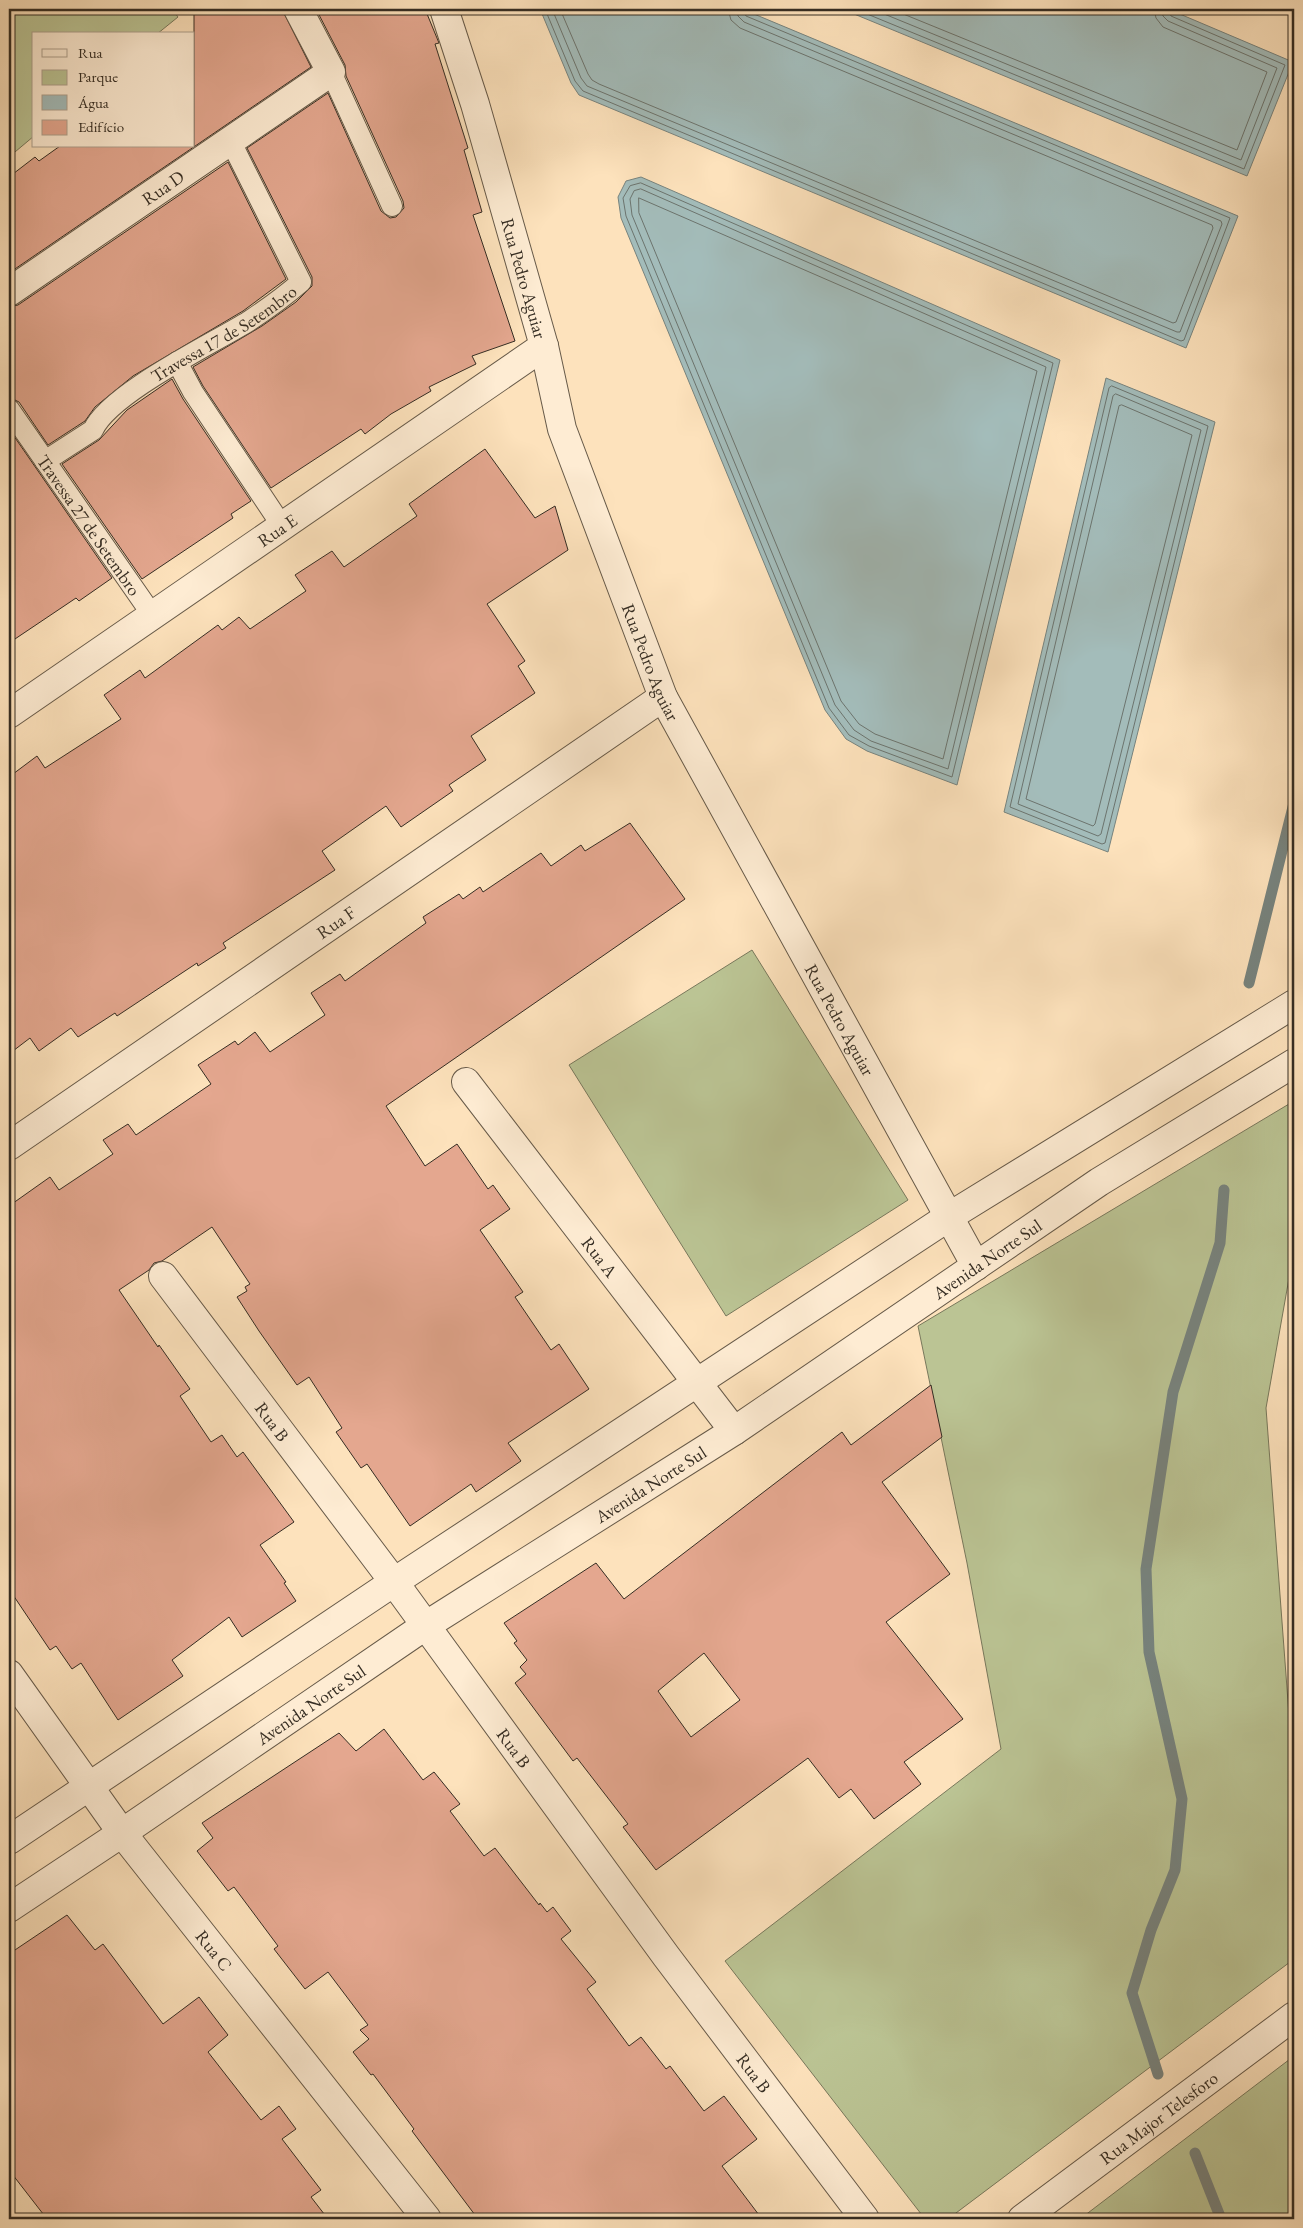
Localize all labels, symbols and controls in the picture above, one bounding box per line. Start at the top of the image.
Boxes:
legend [32,32,195,148]
text: Rua [78,43,103,62]
text: Parque [78,67,118,86]
text: Água [77,93,109,112]
text: Edifício [78,117,124,136]
street label: Rua D [137,164,188,210]
street label: Rua Pedro Aguiar [497,215,553,341]
street label: Travessa 17 de Setembro [146,279,301,387]
street label: Travessa 27 de Setembro [32,450,147,600]
street label: Rua E [252,508,301,552]
street label: Rua Pedro Aguiar [617,600,685,725]
street label: Rua F [311,900,359,943]
street label: Rua Pedro Aguiar [800,960,880,1079]
street label: Avenida Norte Sul [927,1213,1046,1304]
street label: Rua A [577,1231,623,1282]
street label: Rua B [250,1397,295,1446]
street label: Avenida Norte Sul [590,1440,710,1528]
street label: Avenida Norte Sul [251,1659,370,1750]
street label: Rua B [492,1723,536,1772]
street label: Rua C [191,1925,238,1975]
street label: Rua B [732,2048,777,2097]
street label: Rua Major Telesforo [1094,2066,1222,2169]

